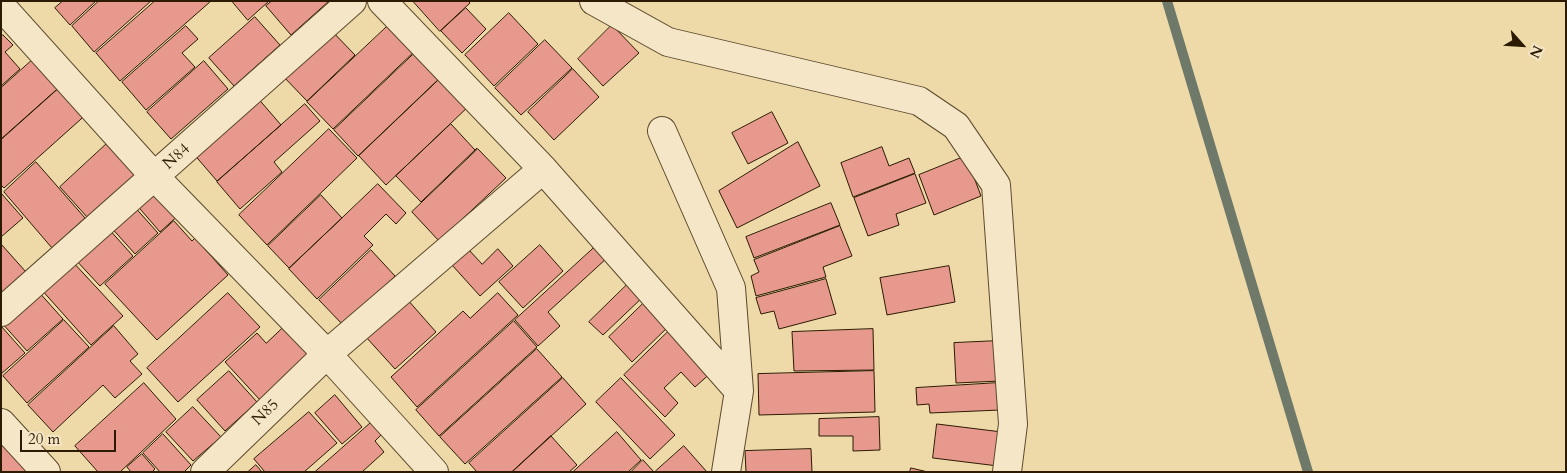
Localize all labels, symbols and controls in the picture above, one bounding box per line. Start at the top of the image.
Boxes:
north arrow [1497,20,1547,70]
text: N [1525,42,1547,61]
street label: N84 [159,140,195,174]
street label: N85 [249,396,283,430]
scale bar [22,420,119,452]
text: 20 m [28,429,60,449]

